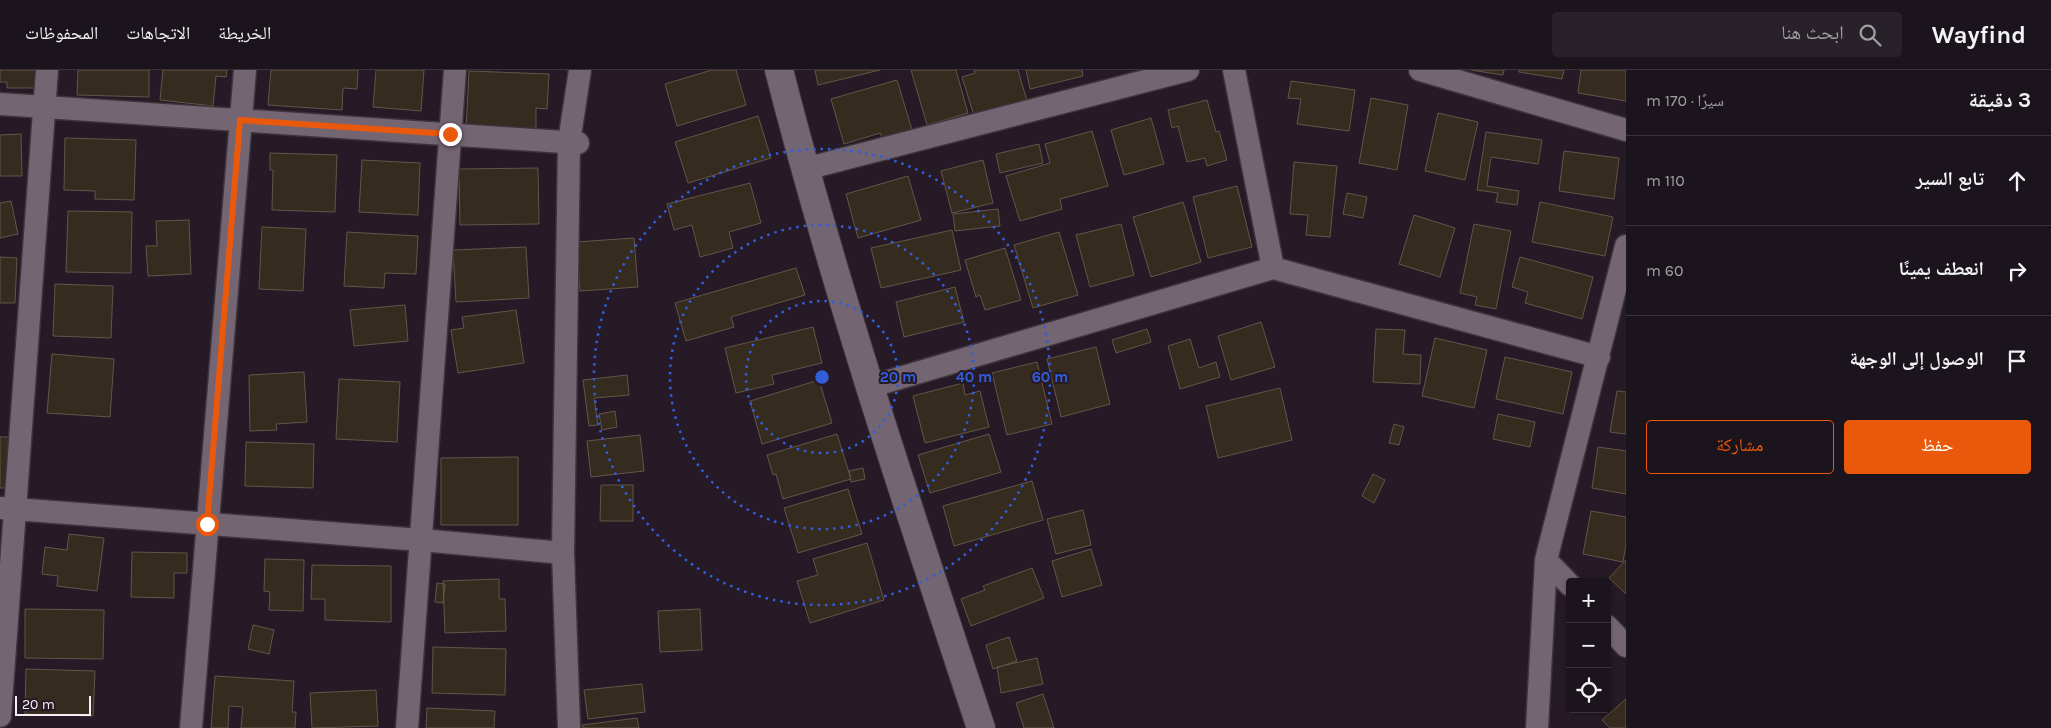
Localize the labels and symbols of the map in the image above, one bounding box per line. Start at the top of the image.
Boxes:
route end [439,123,462,146]
centre of rings [813,368,831,386]
text: 20 m [880,368,916,386]
text: 40 m [956,368,992,386]
text: 60 m [1032,368,1068,386]
route start [196,513,219,536]
scale bar [15,693,91,716]

